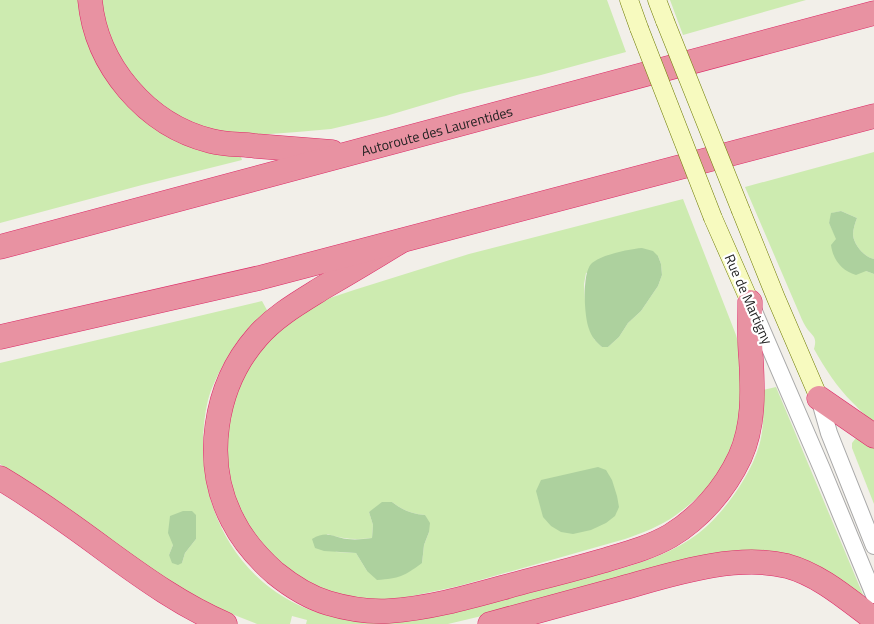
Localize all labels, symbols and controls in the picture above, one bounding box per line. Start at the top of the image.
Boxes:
street label: Autoroute des Laurentides [358,100,515,160]
street label: Rue de Martigny [720,251,778,348]

